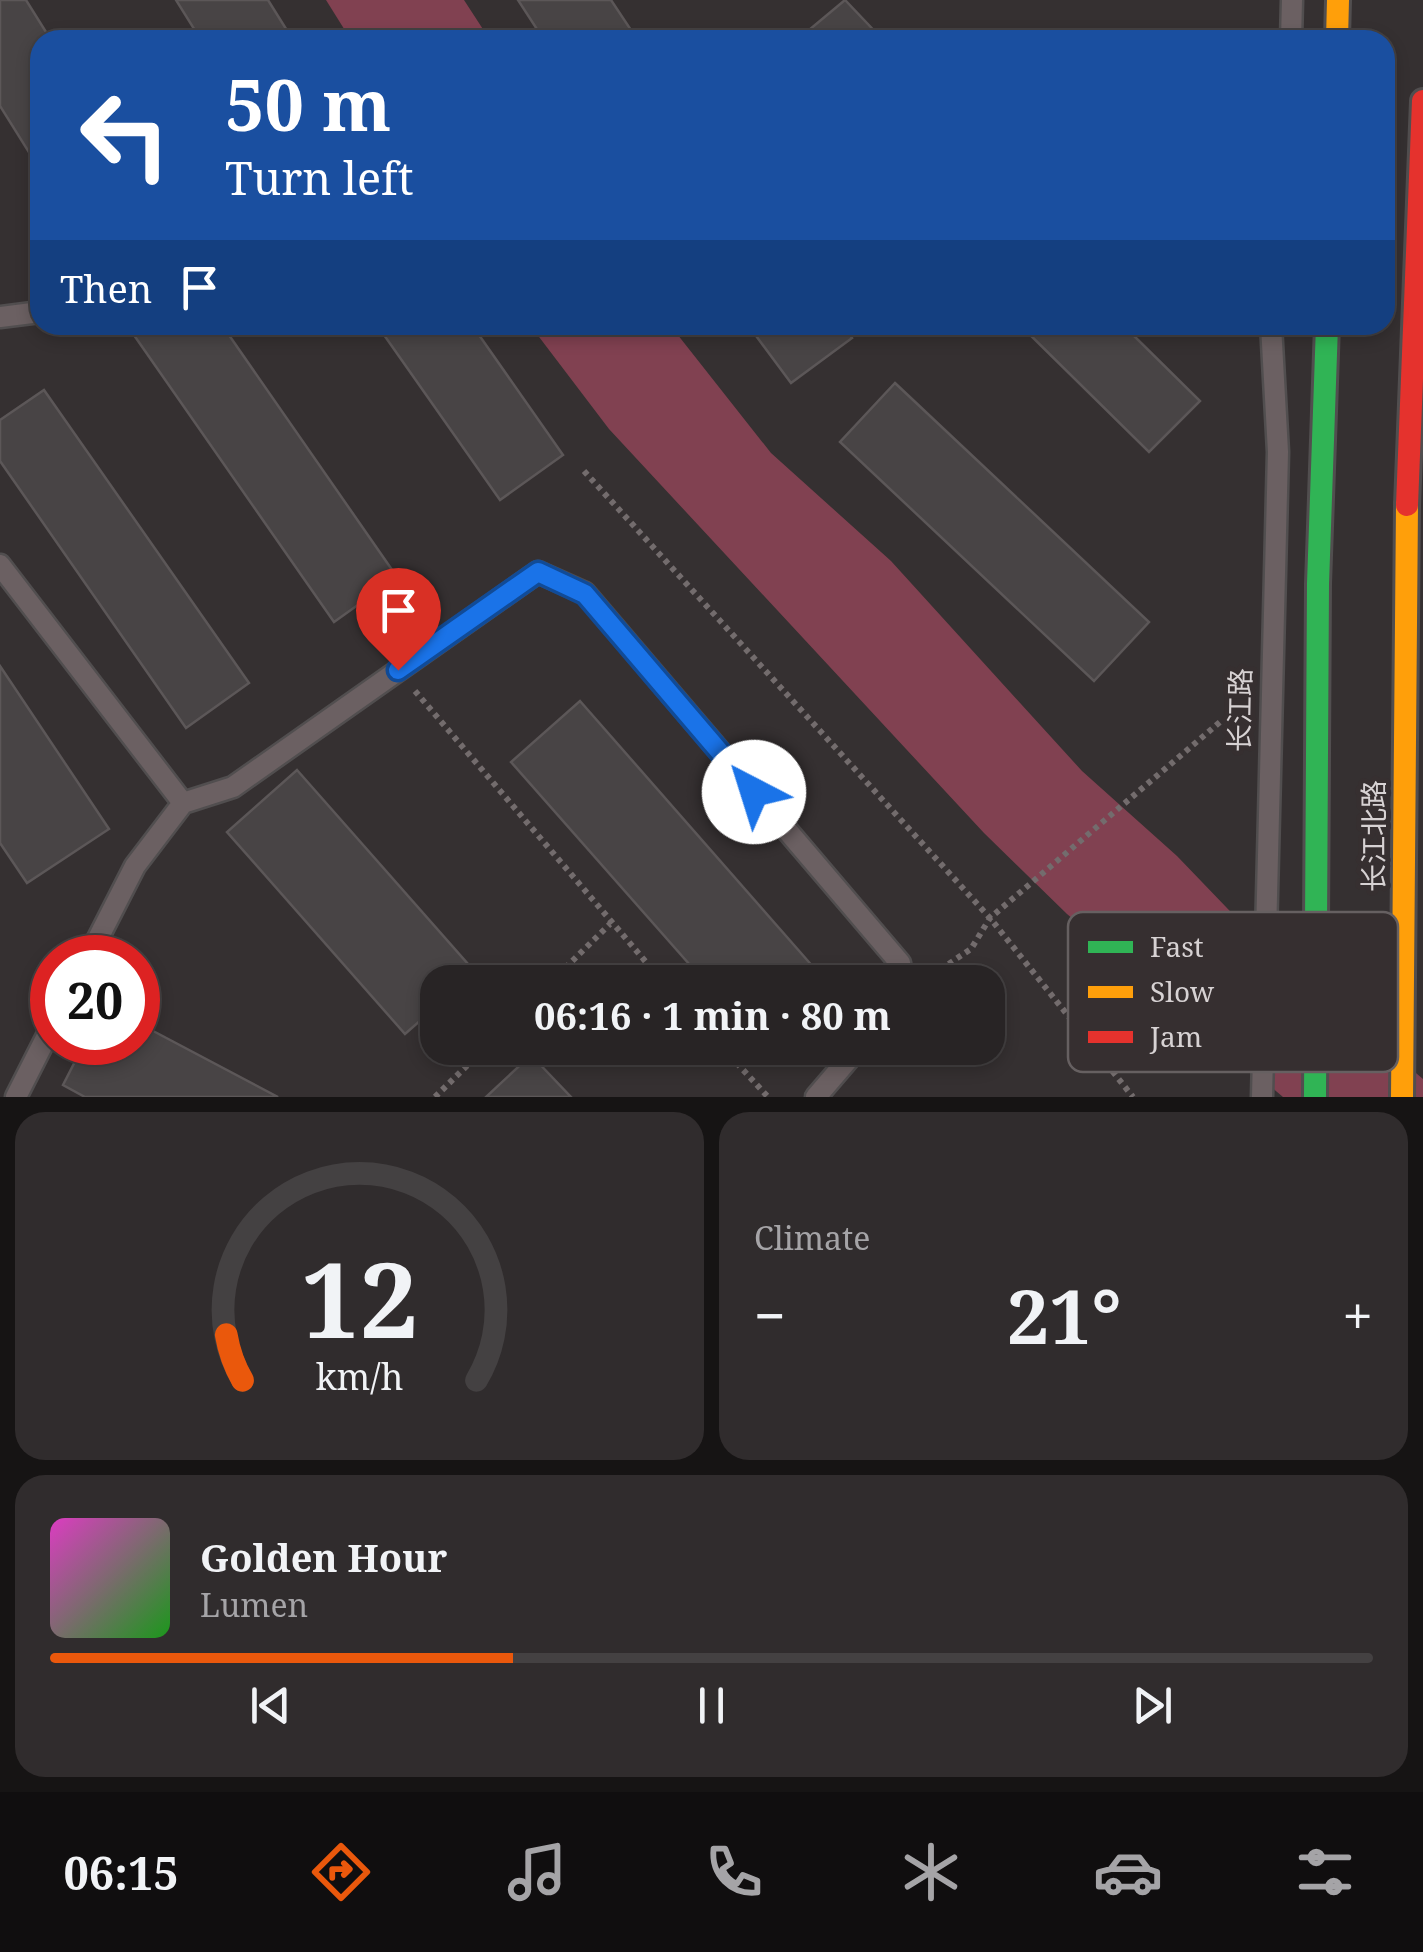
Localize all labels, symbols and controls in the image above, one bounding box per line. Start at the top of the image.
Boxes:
text: 50 m [225,56,391,152]
icon: left [60,70,190,200]
text: Turn left [225,147,414,208]
icon: arrive [172,260,227,315]
text: Then [60,262,152,314]
pin [356,568,441,671]
icon: arrive [371,583,426,638]
street label: 长江路 [1219,668,1259,752]
position arrow [702,740,806,844]
street label: 长江北路 [1354,780,1392,892]
legend [1068,912,1398,1072]
text: Fast [1150,927,1204,965]
speed limit sign: 20 [30,935,160,1065]
text: Slow [1150,972,1215,1010]
text: 06:16 · 1 min · 80 m [534,989,891,1041]
text: Jam [1149,1017,1202,1055]
text: Climate [754,1216,870,1259]
text: 12 [301,1227,418,1368]
text: 21° [1007,1264,1121,1366]
text: − [754,1277,786,1352]
text: + [1342,1277,1373,1352]
text: km/h [316,1352,403,1400]
text: Golden Hour [200,1531,447,1583]
text: Lumen [200,1583,308,1626]
icon: previous [243,1678,298,1733]
icon: pause [684,1678,739,1733]
icon: next [1125,1678,1180,1733]
icon: directions [306,1837,376,1907]
icon: music [502,1837,572,1907]
icon: phone [699,1837,769,1907]
icon: climate [896,1837,966,1907]
icon: car [1093,1837,1163,1907]
icon: filters [1290,1837,1360,1907]
text: 06:15 [63,1842,179,1903]

